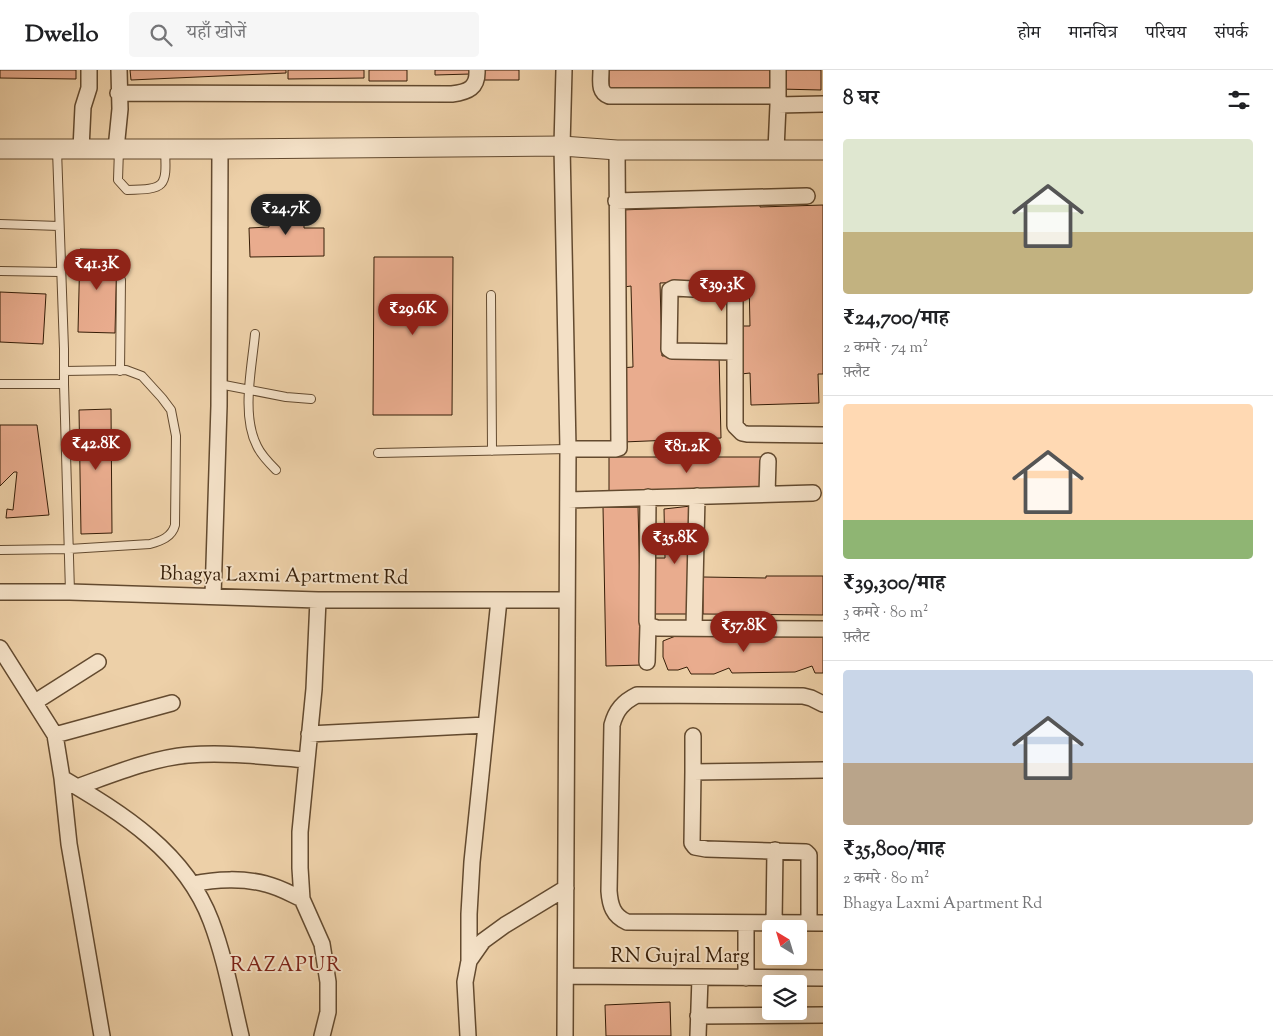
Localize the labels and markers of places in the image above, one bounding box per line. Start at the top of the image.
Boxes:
pin: ₹24.7K [245,194,327,236]
pin: ₹41.3K [56,248,138,291]
pin: ₹39.3K [681,270,763,312]
pin: ₹29.6K [372,294,454,336]
pin: ₹42.8K [55,428,137,471]
pin: ₹81.2K [646,432,728,474]
pin: ₹35.8K [634,522,716,565]
pin: ₹57.8K [703,610,785,653]

